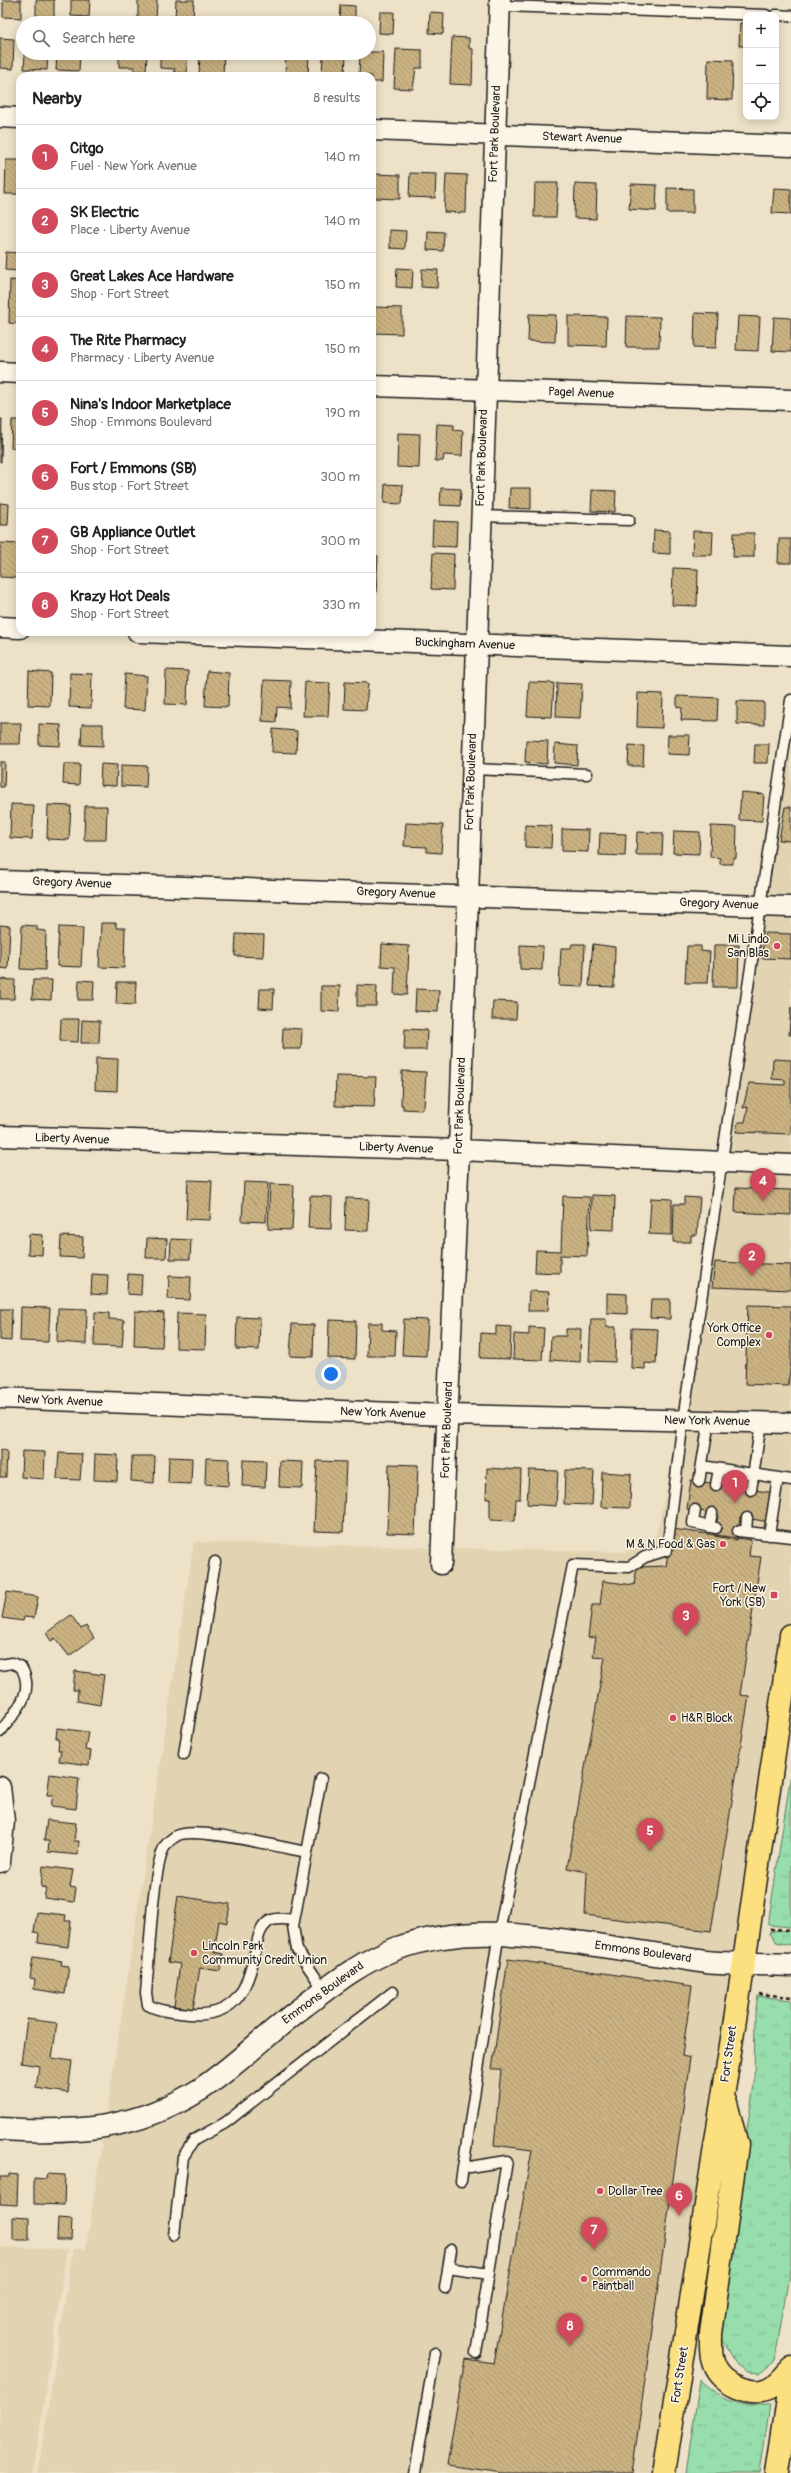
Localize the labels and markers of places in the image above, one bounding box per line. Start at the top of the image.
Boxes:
place label: Mi Lindo San Blas [727,932,770,961]
marker: Mi Lindo San Blas [772,941,782,951]
pin: 4 [750,1168,776,1201]
pin: 2 [739,1243,765,1276]
place label: York Office Complex [706,1321,761,1350]
marker: York Office Complex [764,1330,774,1340]
pin: 1 [722,1470,748,1503]
place label: M & N Food & Gas [626,1537,716,1552]
marker: M & N Food & Gas [718,1539,728,1549]
place label: Fort / New York (SB) [712,1581,766,1610]
marker: Fort / New York (SB) [769,1590,779,1600]
pin: 3 [673,1603,699,1636]
place label: H&R Block [681,1711,733,1726]
marker: H&R Block [668,1713,678,1723]
pin: 5 [637,1818,663,1851]
place label: Lincoln Park Community Credit Union [202,1939,327,1968]
marker: Lincoln Park Community Credit Union [189,1948,199,1958]
pin: 6 [666,2183,692,2216]
place label: Dollar Tree [608,2184,662,2199]
marker: Dollar Tree [595,2186,605,2196]
pin: 7 [581,2217,607,2250]
place label: Commando Paintball [592,2265,651,2294]
marker: Commando Paintball [579,2274,589,2284]
pin: 8 [557,2313,583,2346]

